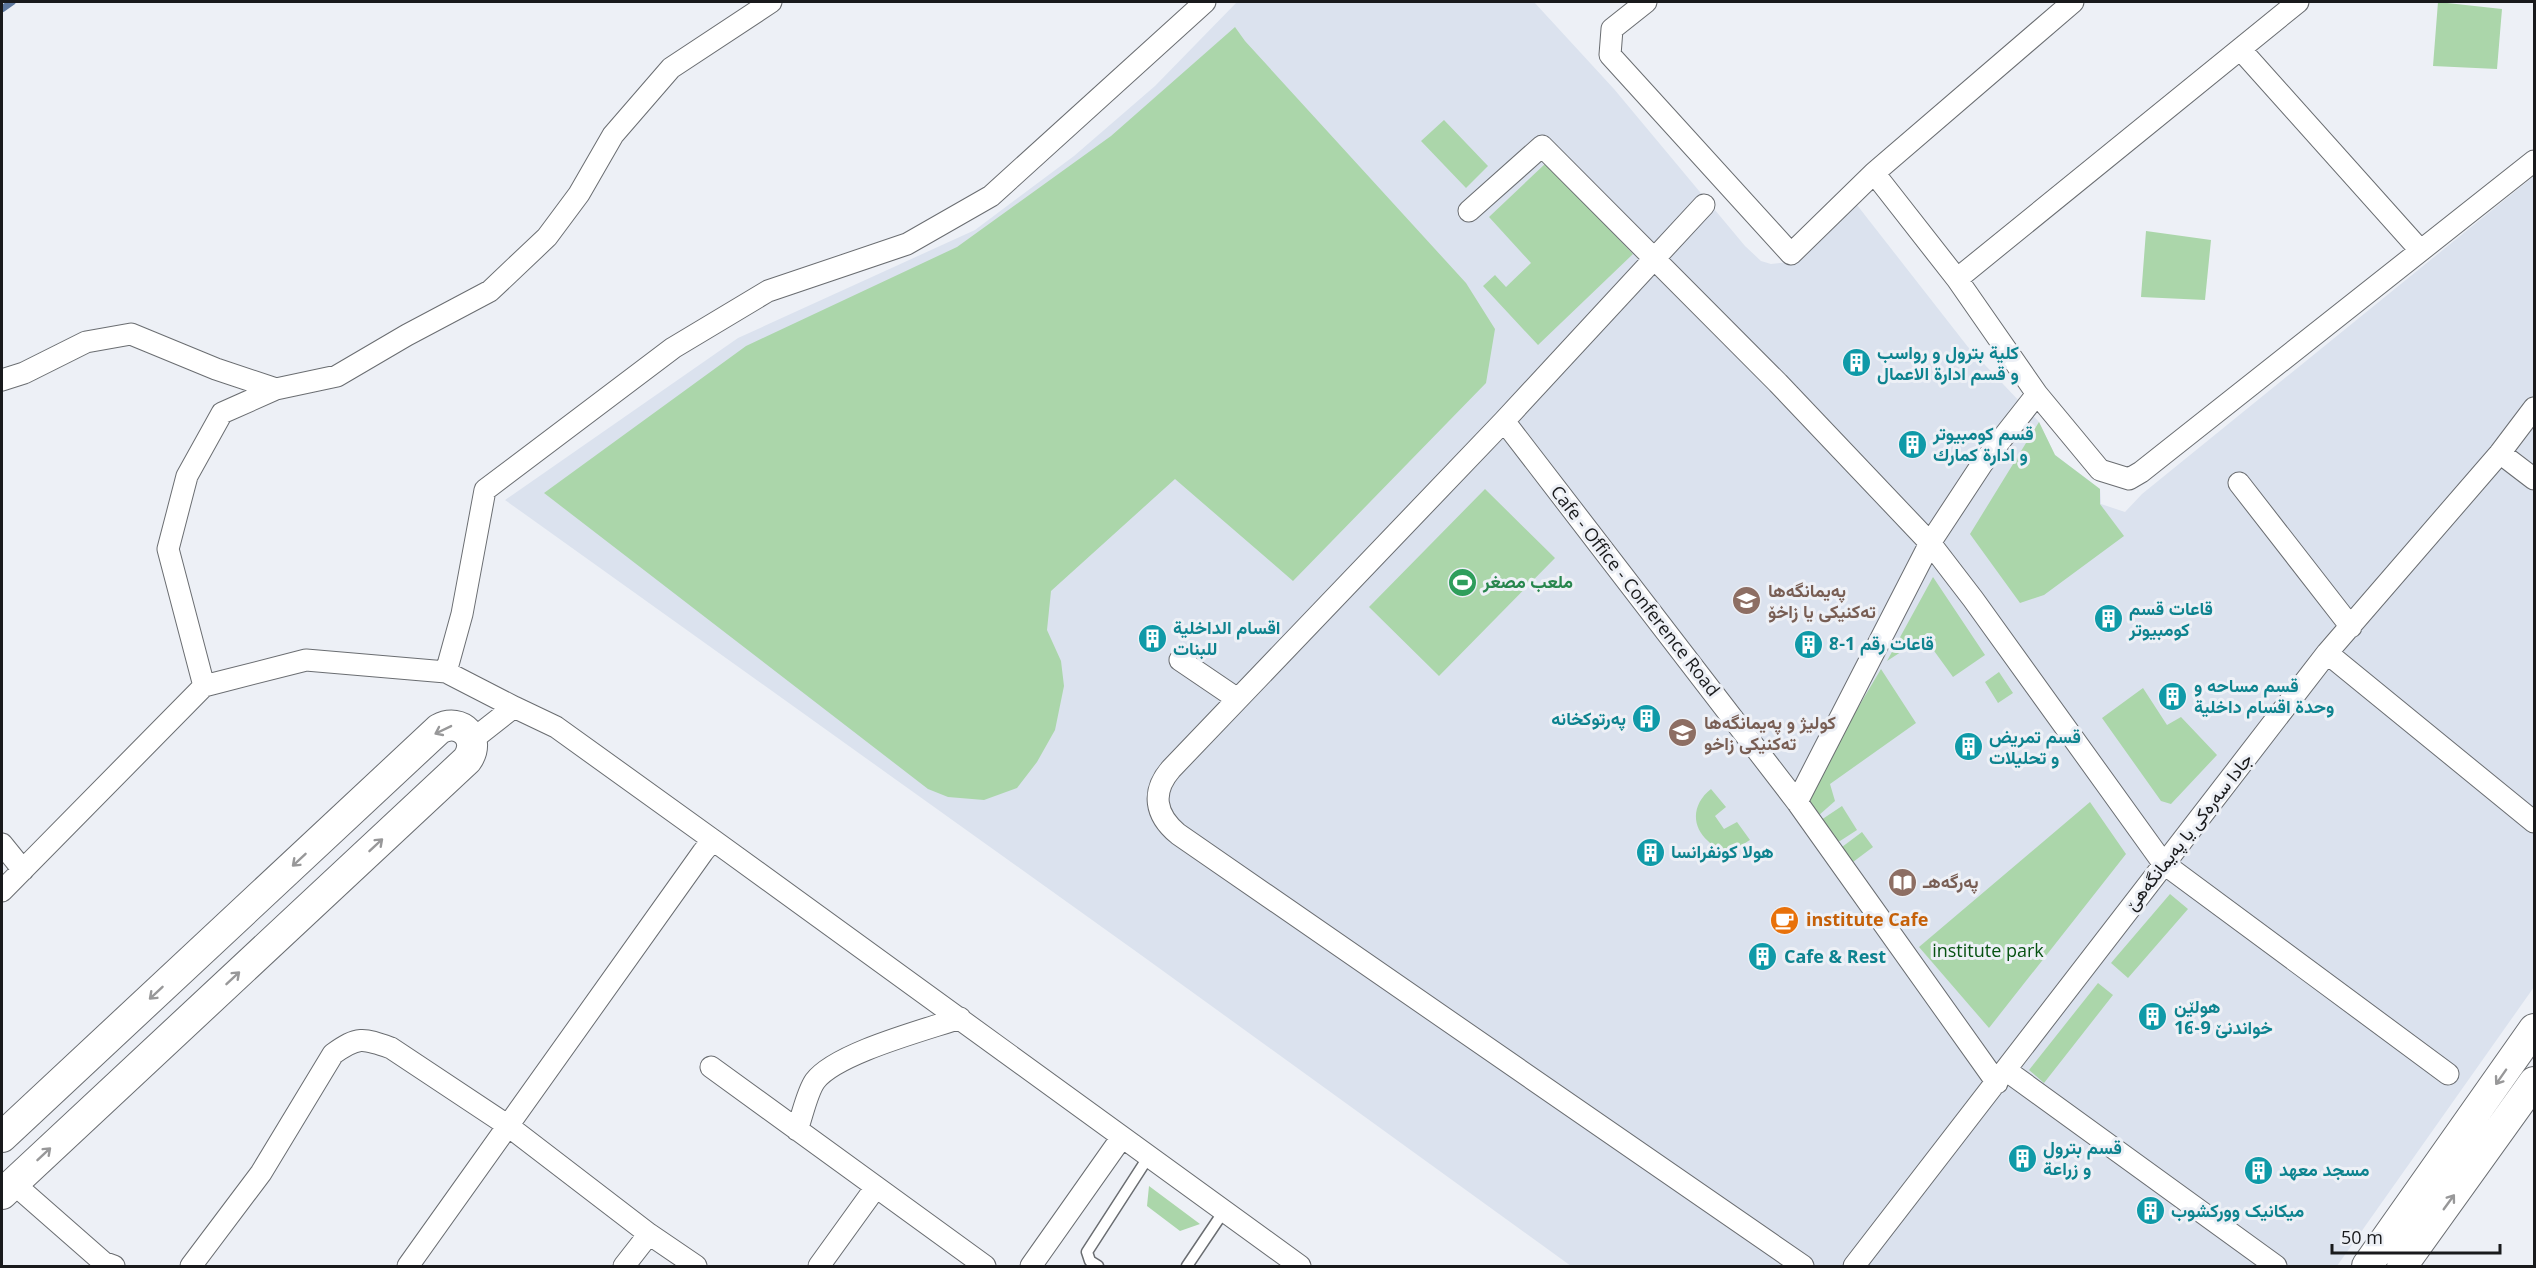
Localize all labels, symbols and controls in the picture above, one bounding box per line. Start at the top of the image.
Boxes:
place label: كلية بترول و رواسب و قسم ادارة الاعمال [1877,340,2019,386]
building icon: كلية بترول و رواسب و قسم ادارة الاعمال [1840,347,1872,379]
place label: قسم کومبیوتر و ادارة كمارك [1932,421,2034,466]
building icon: قسم کومبیوتر و ادارة كمارك [1896,428,1928,460]
street label: Cafe - Office - Conference Road [1546,480,1726,701]
sports icon: ملعب مصغر [1446,566,1478,598]
place label: ملعب مصغر [1482,569,1573,593]
place label: پەیمانگەها تەکنیکی یا زاخۆ [1768,578,1876,623]
school or university icon: پەیمانگەها تەکنیکی یا زاخۆ [1731,585,1763,617]
place label: قاعات قسم کومبیوتر [2128,596,2213,641]
building icon: قاعات قسم کومبیوتر [2092,603,2124,635]
place label: اقسام الداخلیة للبنات [1173,615,1281,660]
building icon: اقسام الداخلیة للبنات [1136,622,1168,654]
building icon: قاعات رقم 1-8 [1792,628,1824,660]
place label: قاعات رقم 1-8 [1829,631,1934,656]
place label: قسم مساحه‌ و وحدة اقسام داخلية [2194,673,2334,719]
building icon: قسم مساحه‌ و وحدة اقسام داخلية [2157,680,2189,712]
building icon: په‌رتوكخانه‌ [1631,703,1663,735]
place label: په‌رتوكخانه‌ [1551,706,1626,731]
place label: كوليژ و په‌يمانگه‌ها ته‌كنيكى زاخو [1704,710,1836,755]
school or university icon: كوليژ و په‌يمانگه‌ها ته‌كنيكى زاخو [1667,717,1699,749]
one-way arrow [434,724,452,736]
place label: قسم تمریض و تحلیلات [1989,724,2081,769]
building icon: قسم تمریض و تحلیلات [1952,731,1984,763]
street label: جادا سه‌ره‌كى يا په‌يمانگه‌هێ [2119,748,2258,916]
building icon: هولا كونفرانسا [1634,836,1666,868]
one-way arrow [368,838,383,852]
place label: هولا كونفرانسا [1671,839,1774,863]
one-way arrow [292,853,307,867]
library icon: په‌رگه‌هـ [1886,866,1918,898]
place label: په‌رگه‌هـ [1922,869,1979,894]
cafe icon: institute Cafe [1769,904,1801,936]
place label: institute Cafe [1806,907,1928,931]
park label: institute park [1932,938,2044,962]
building icon: Cafe & Rest [1747,941,1779,973]
place label: Cafe & Rest [1784,944,1886,968]
one-way arrow [225,971,240,985]
one-way arrow [149,985,164,1000]
place label: هولێن خواندنێ 9-16 [2174,994,2273,1039]
building icon: هولێن خواندنێ 9-16 [2137,1001,2169,1033]
one-way arrow [2495,1068,2507,1084]
place label: قسم بترول و زراعة [2043,1135,2122,1180]
building icon: قسم بترول و زراعة [2006,1142,2038,1174]
one-way arrow [37,1147,52,1161]
building icon: مسجد معهد [2242,1154,2274,1186]
place label: مسجد معهد [2279,1157,2370,1181]
one-way arrow [2442,1194,2455,1210]
building icon: میکانیک وورکشوب [2134,1195,2166,1227]
place label: میکانیک وورکشوب [2171,1198,2304,1222]
scale bar [2332,1217,2500,1255]
text: 50 m [2341,1225,2383,1249]

